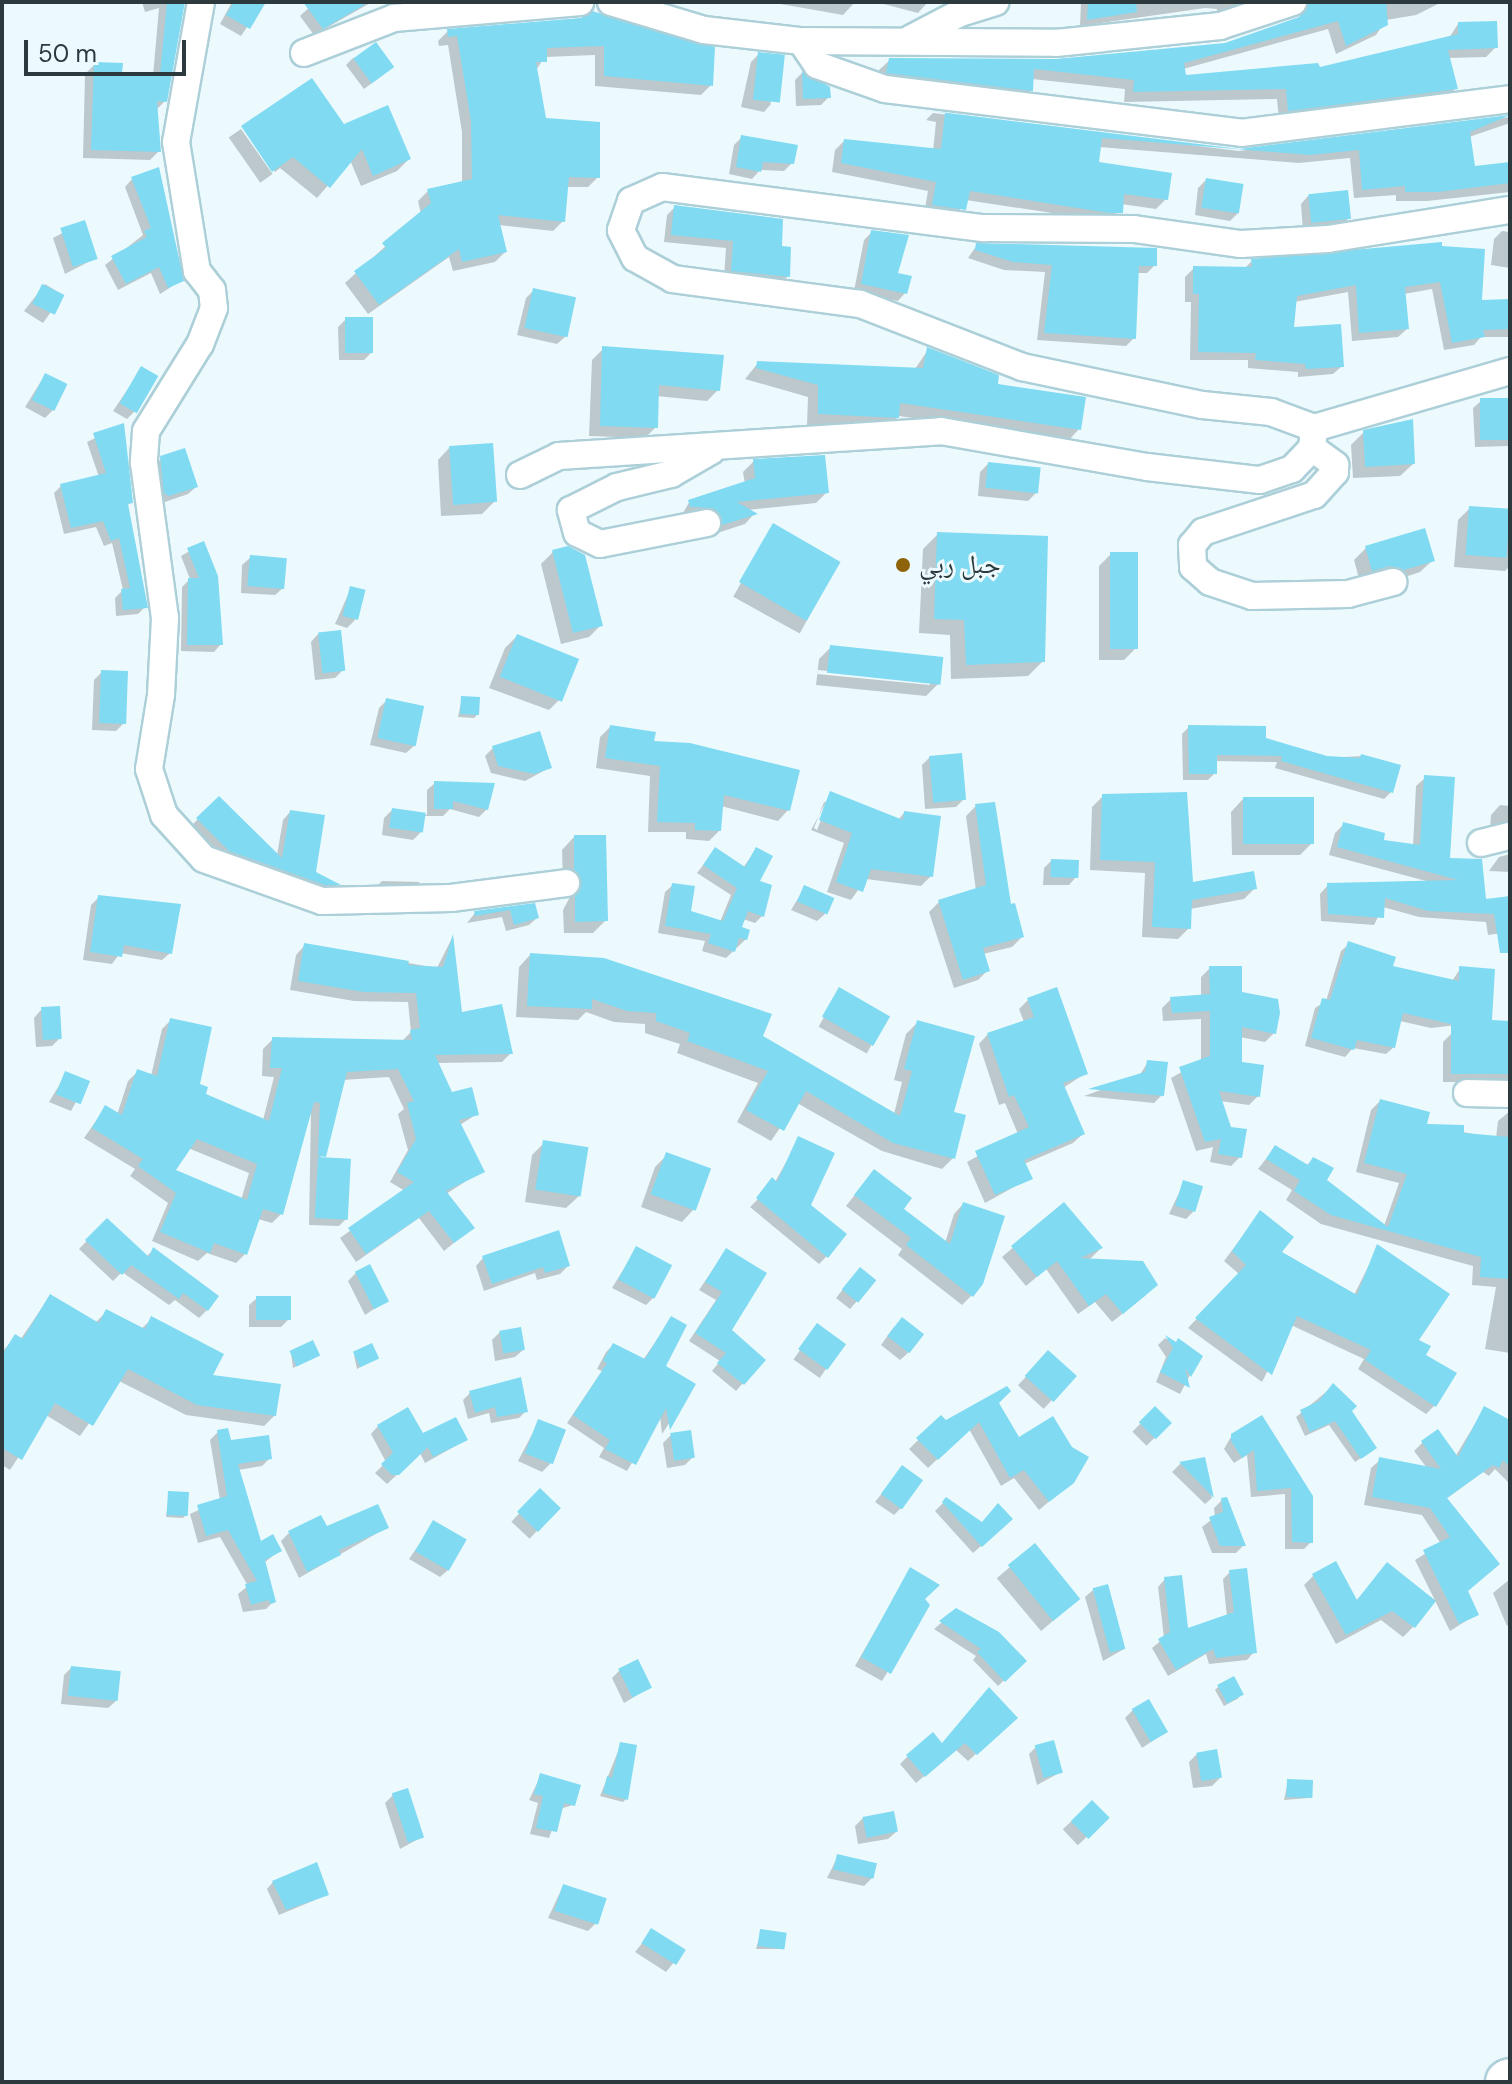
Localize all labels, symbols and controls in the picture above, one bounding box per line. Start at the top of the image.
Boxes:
scale bar [28,24,190,74]
text: 50 m [38,38,97,69]
place label: جبل ربي [919,549,1000,581]
marker: جبل ربي [894,556,912,574]

